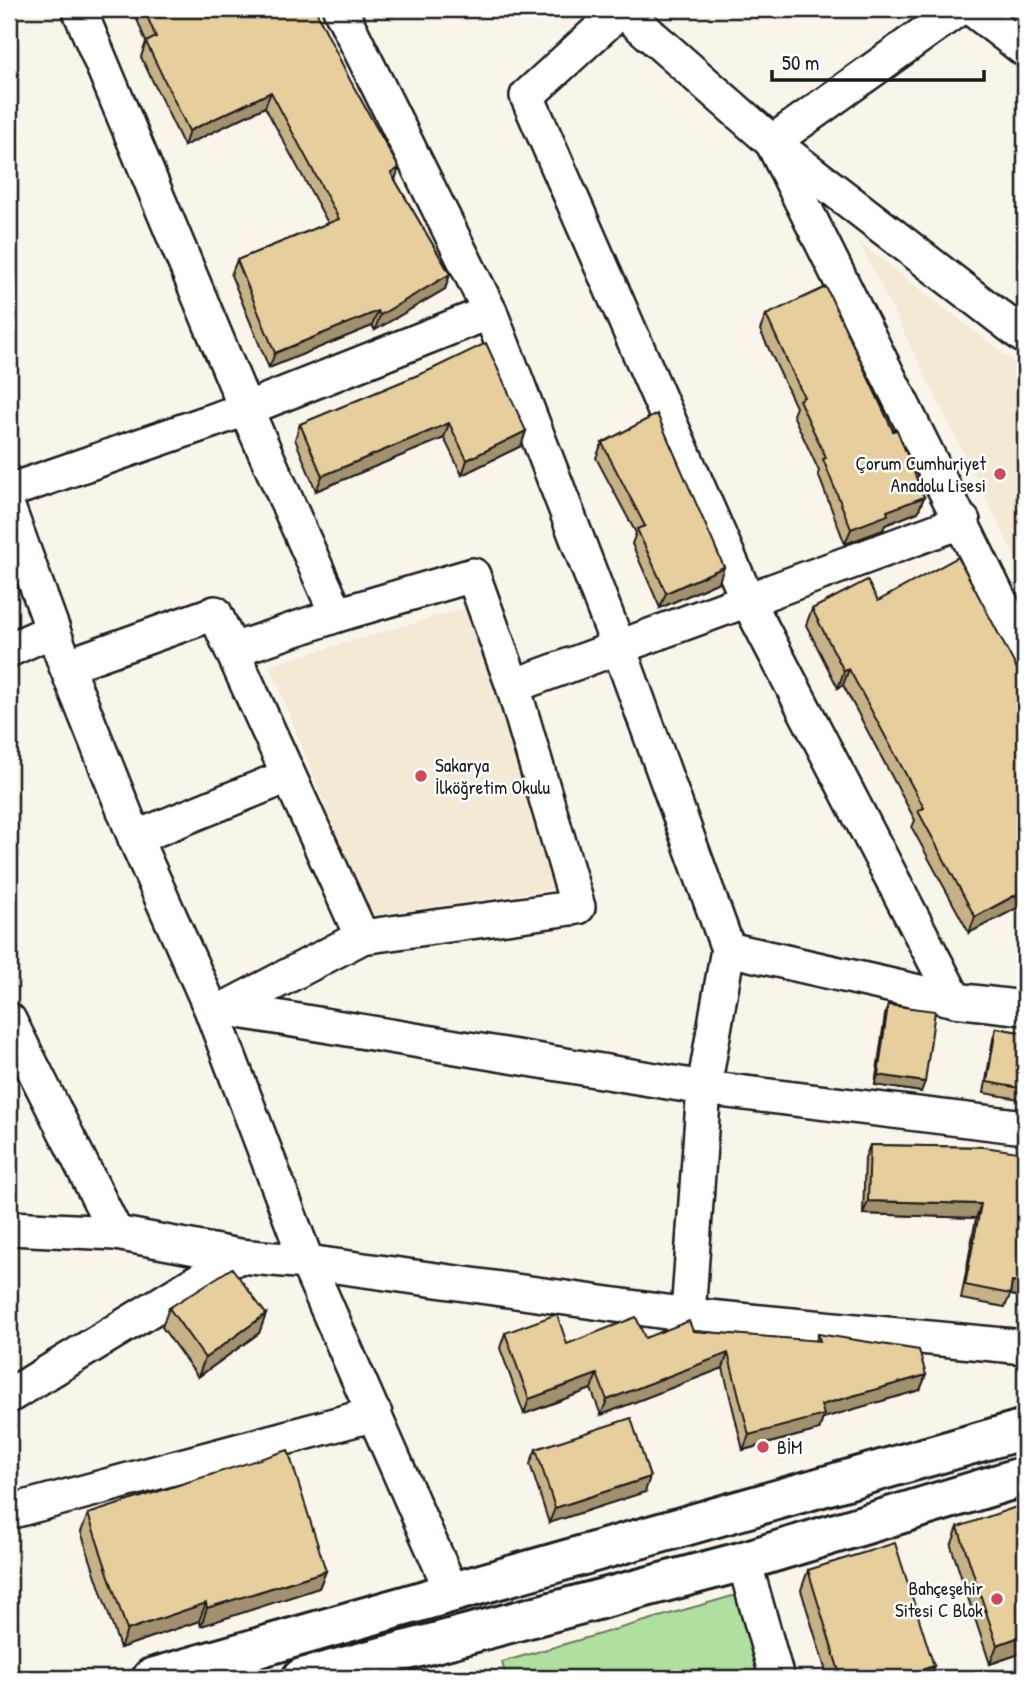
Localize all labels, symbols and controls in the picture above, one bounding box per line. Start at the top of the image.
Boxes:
scale bar [772,38,983,82]
text: 50 m [782,48,819,77]
place label: Çorum Cumhuriyet Anadolu Lisesi [856,450,986,498]
marker: Çorum Cumhuriyet Anadolu Lisesi [992,466,1008,482]
place label: Sakarya İlköğretim Okulu [435,752,551,800]
marker: Sakarya İlköğretim Okulu [413,768,429,784]
place label: BİM [777,1434,802,1460]
marker: BİM [755,1439,771,1455]
place label: Bahçeşehir Sitesi C Blok [895,1575,984,1623]
marker: Bahçeşehir Sitesi C Blok [989,1591,1005,1607]

